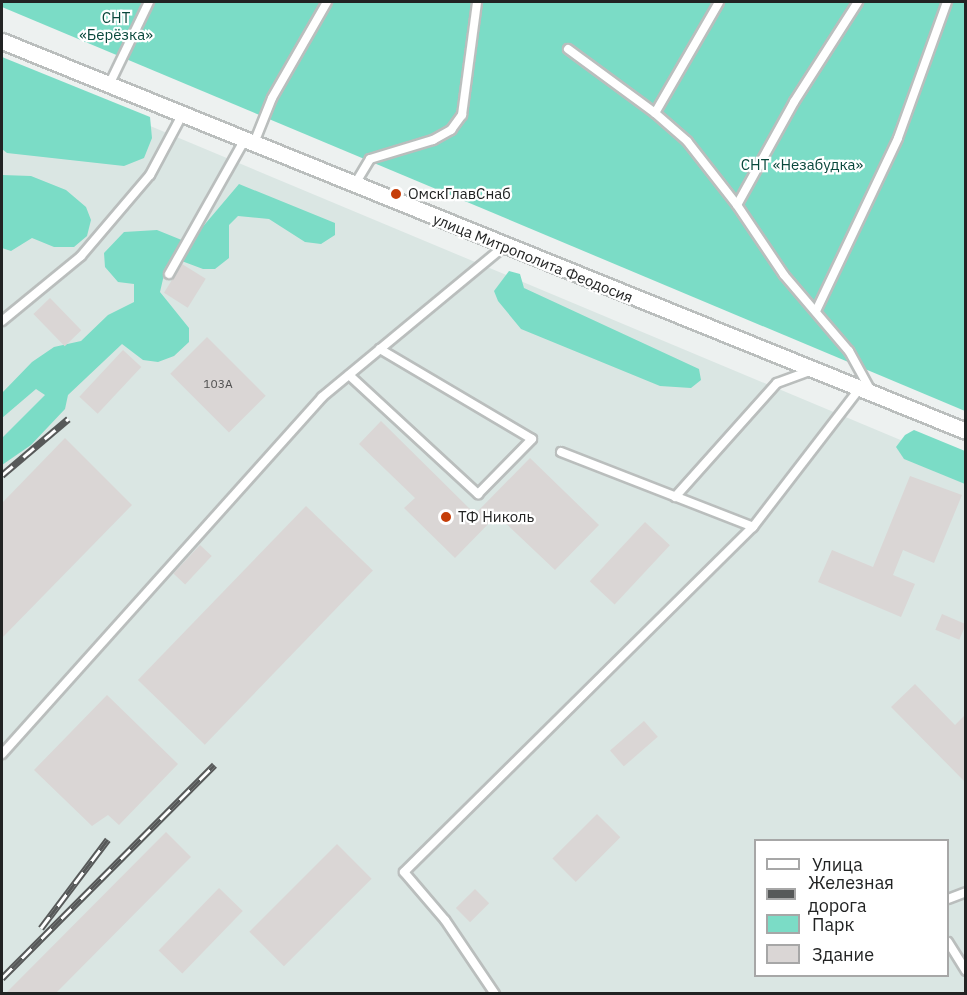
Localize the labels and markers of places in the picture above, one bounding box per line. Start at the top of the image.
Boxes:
place label: ОмскГлавСнаб [408,185,511,203]
marker: ОмскГлавСнаб [389,187,403,201]
place label: ТФ Николь [458,508,534,526]
marker: ТФ Николь [439,510,453,524]

